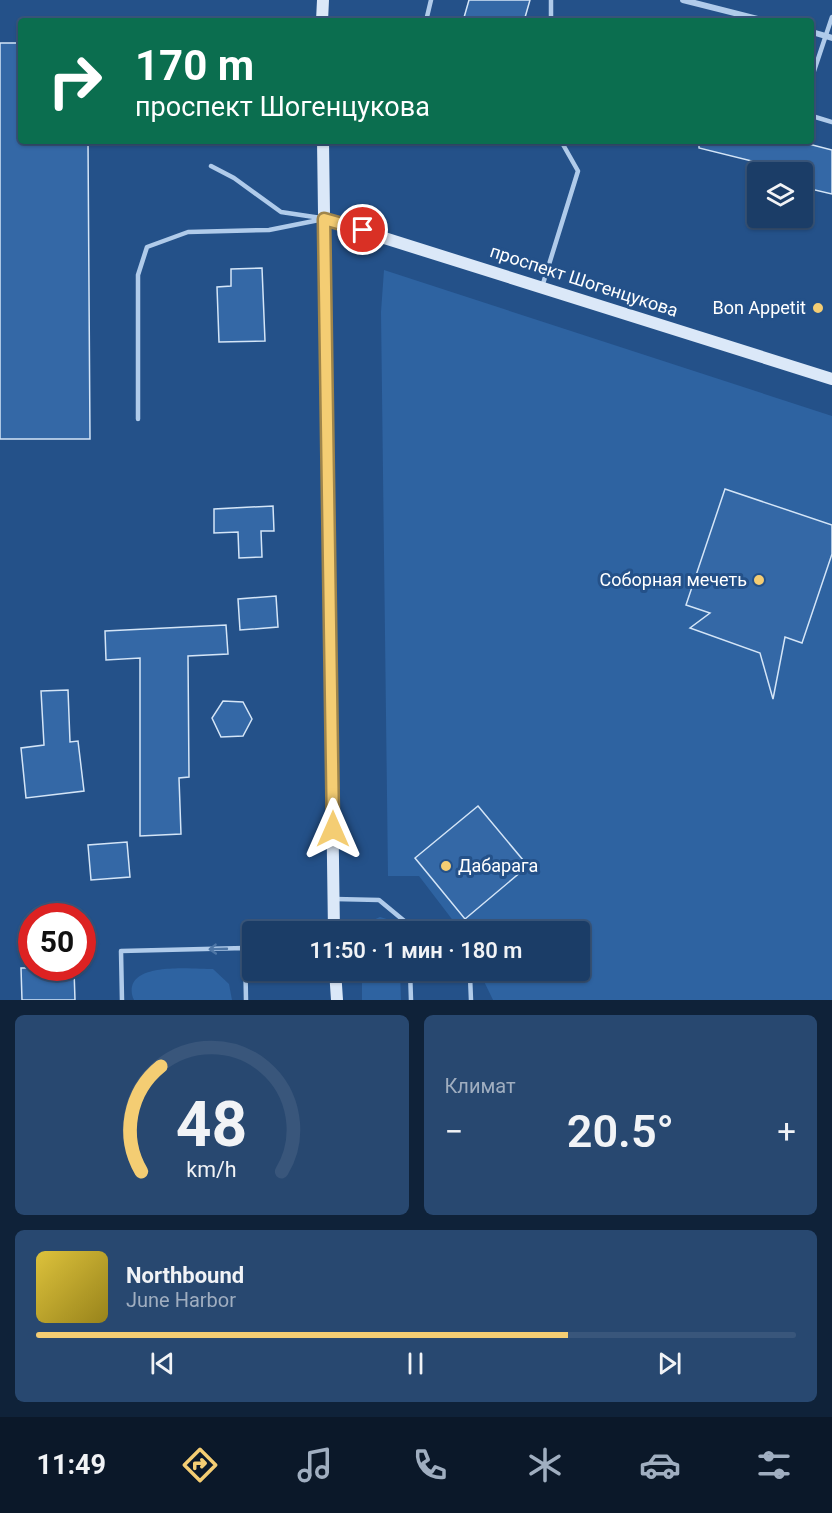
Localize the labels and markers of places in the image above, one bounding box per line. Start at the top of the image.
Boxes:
pin [337,204,388,255]
place label: Bon Appetit [712,297,806,318]
marker: Bon Appetit [811,301,825,315]
place label: Соборная мечеть [600,569,747,590]
marker: Соборная мечеть [752,573,766,587]
place label: Дабарага [458,855,538,876]
marker: Дабарага [439,859,453,873]

